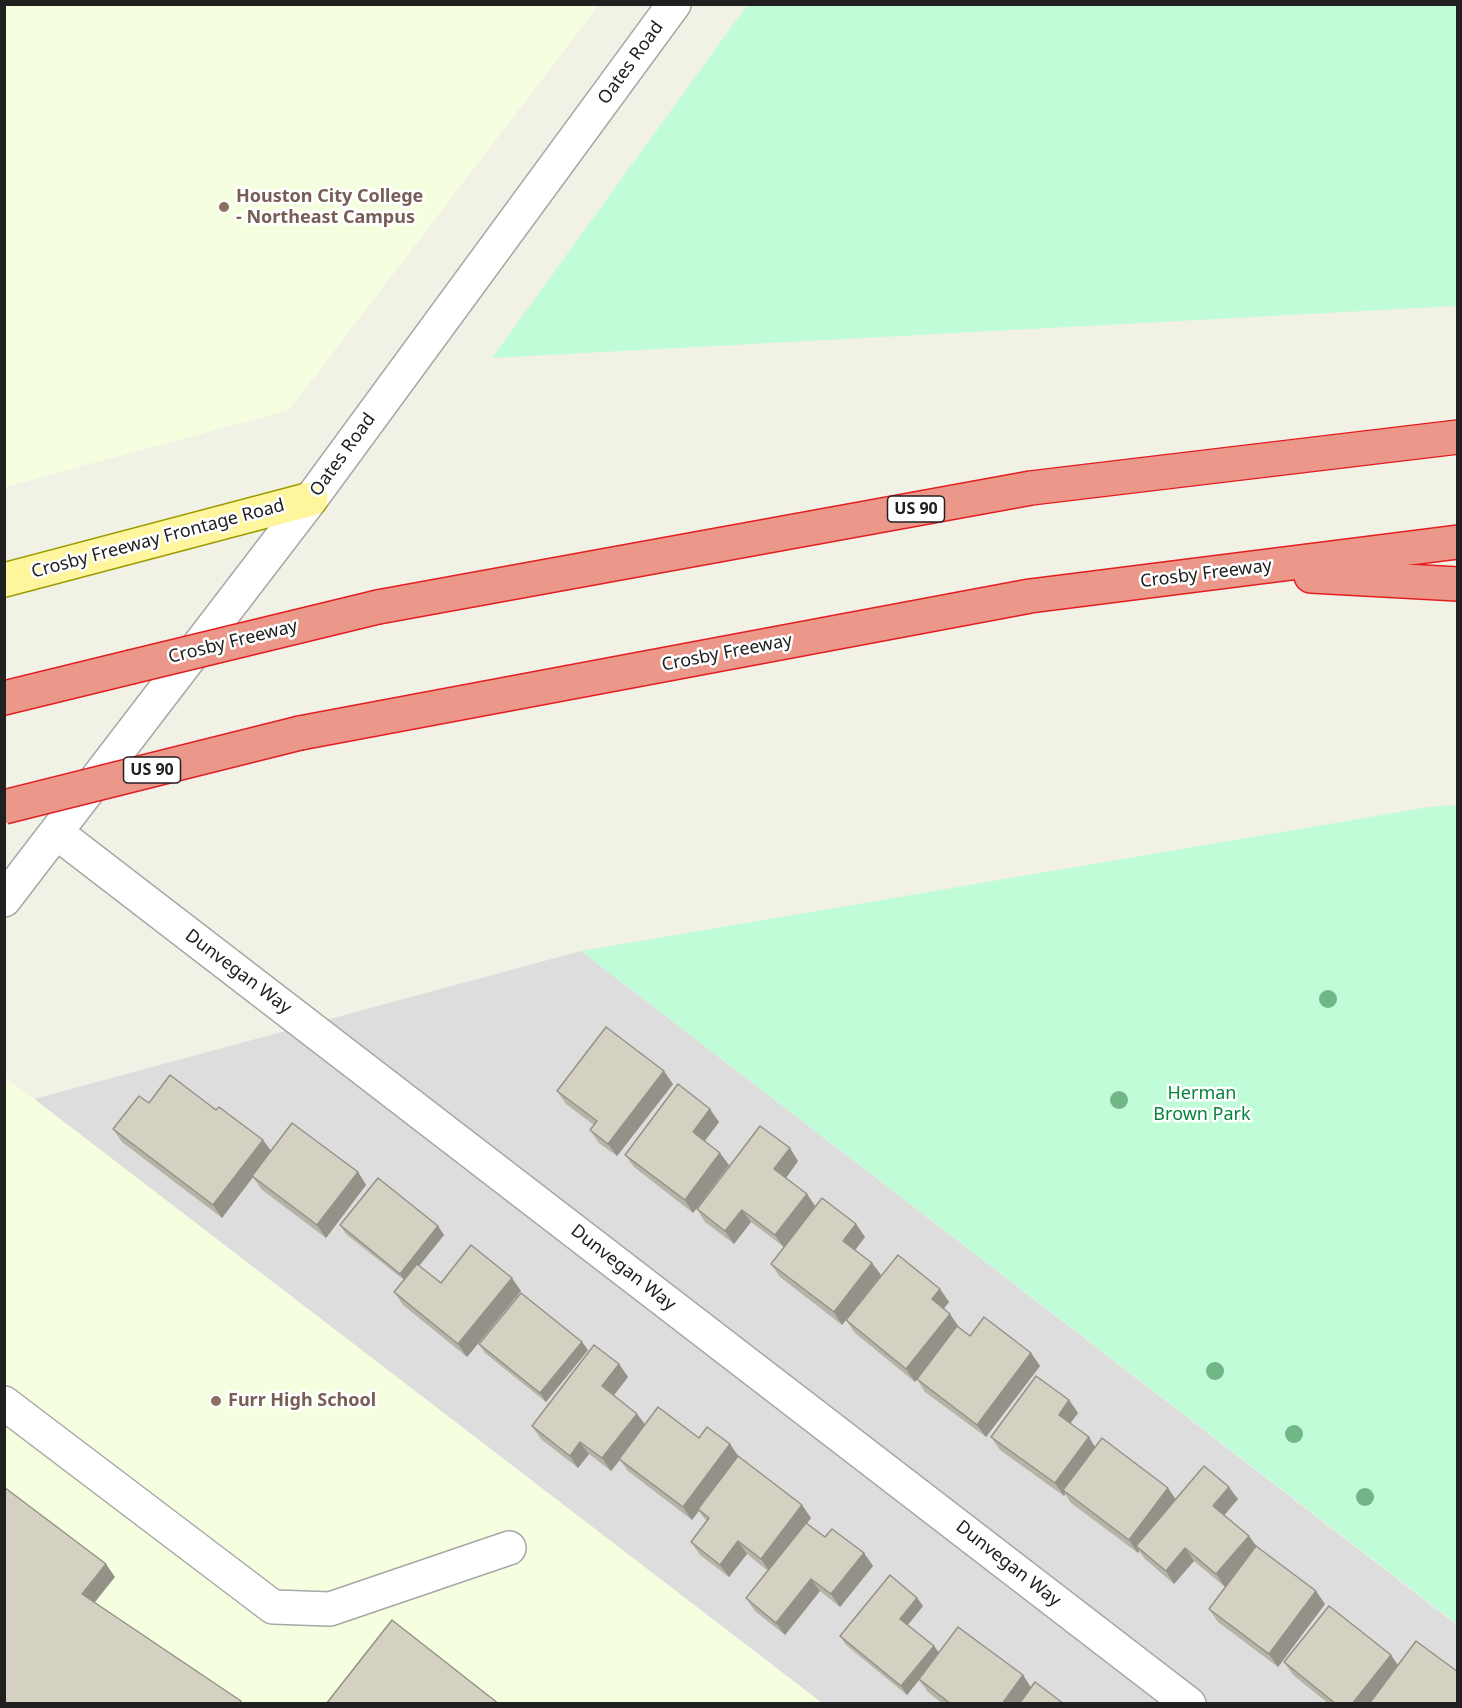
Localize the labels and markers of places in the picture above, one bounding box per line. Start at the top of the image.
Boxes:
place label: Houston City College - Northeast Campus [236,186,423,228]
marker: Houston City College - Northeast Campus [217,200,231,214]
place label: Furr High School [228,1390,376,1412]
marker: Furr High School [209,1394,223,1408]

